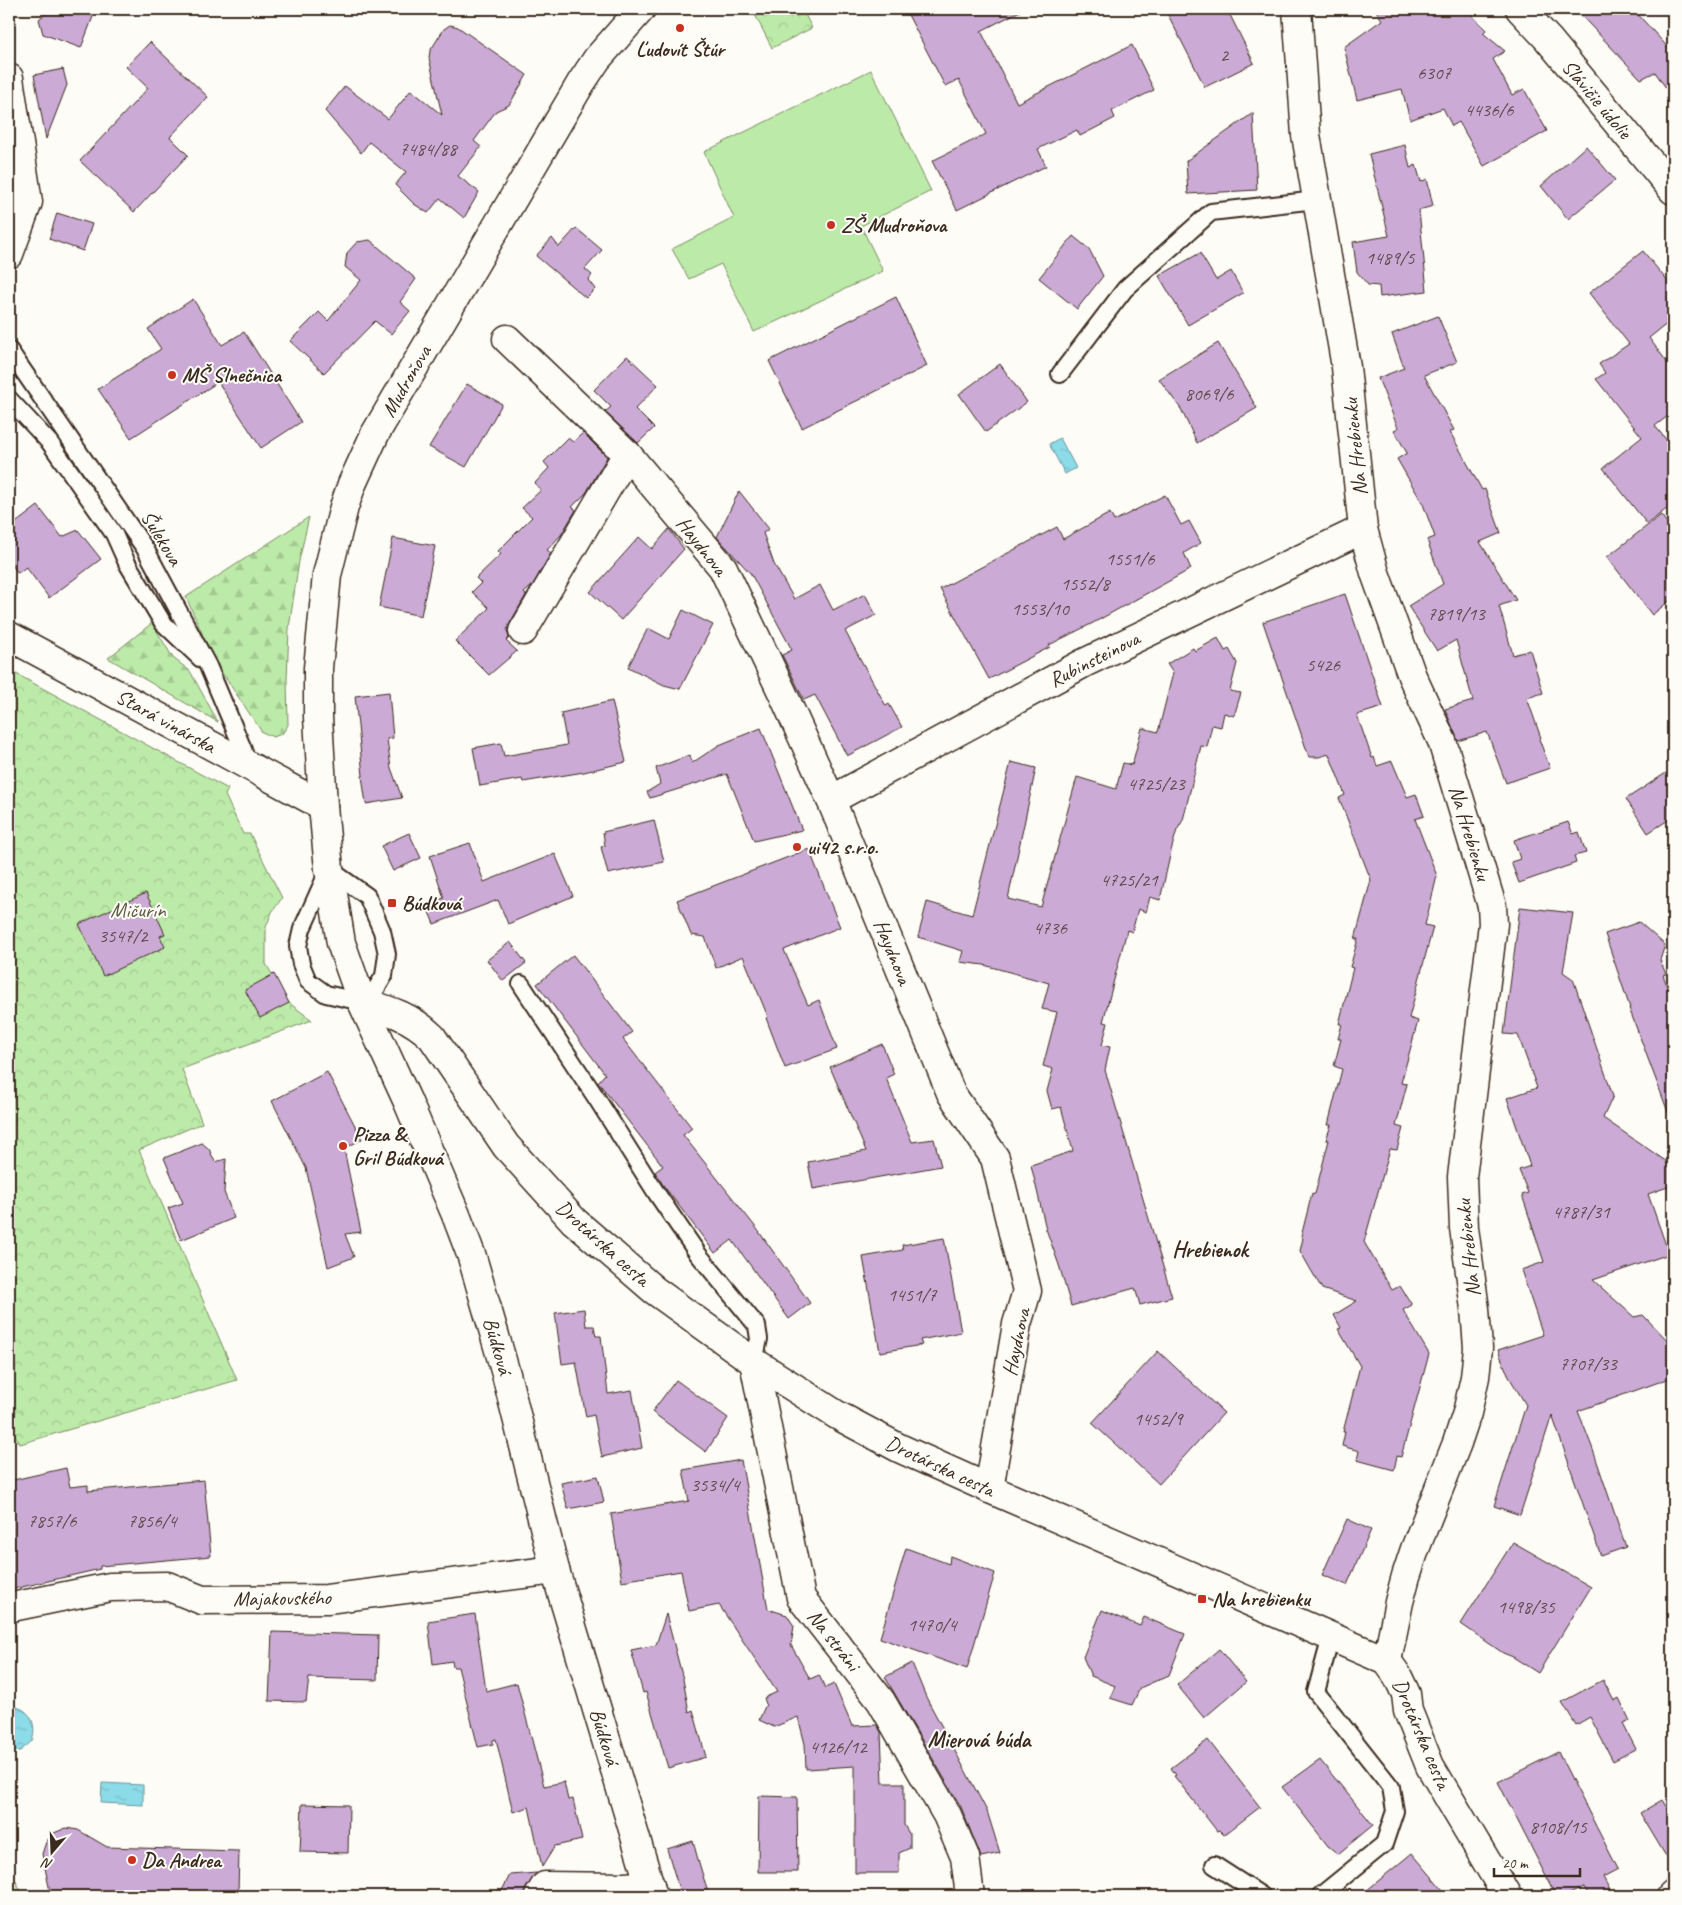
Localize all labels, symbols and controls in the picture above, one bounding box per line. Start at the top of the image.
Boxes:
marker: Ľudovít Štúr [674,22,686,34]
place label: Ľudovít Štúr [636,36,727,62]
house number: 2 [1220,43,1230,67]
street label: Slávičie údolie [1556,54,1638,145]
house number: 6307 [1417,61,1453,85]
house number: 4436/6 [1464,98,1515,122]
house number: 7484/88 [399,137,459,161]
place label: ZŠ Mudroňova [841,212,948,238]
marker: ZŠ Mudroňova [825,219,837,231]
house number: 1489/5 [1365,246,1416,270]
street label: Mudroňova [375,339,438,421]
place label: MŠ Slnečnica [182,362,283,388]
marker: MŠ Slnečnica [166,369,178,381]
house number: 8069/6 [1184,382,1235,406]
street label: Na Hrebienku [1337,396,1373,497]
street label: Šulekova [135,506,189,572]
street label: Haydnova [671,511,735,583]
house number: 1551/6 [1105,547,1156,571]
house number: 1552/8 [1060,572,1112,596]
house number: 1553/10 [1011,597,1070,621]
house number: 7819/13 [1427,602,1486,626]
street label: Rubinsteinova [1044,624,1146,693]
house number: 5426 [1306,653,1342,677]
street label: Stará vinárska [112,683,222,760]
house number: 4725/23 [1127,772,1186,796]
street label: Na Hrebienku [1443,782,1497,885]
place label: ui42 s.r.o. [807,834,879,860]
marker: ui42 s.r.o. [791,841,803,853]
house number: 4725/21 [1100,868,1159,892]
place label: Búdková [402,890,463,916]
park label: Mičurín [110,897,166,923]
marker: Búdková [386,897,398,909]
street label: Haydnova [868,915,919,991]
house number: 4736 [1033,916,1069,940]
house number: 3547/2 [98,924,149,948]
place label: Pizza & Gril Búdková [353,1121,445,1171]
marker: Pizza & Gril Búdková [337,1140,349,1152]
street label: Drotárska cesta [551,1194,657,1293]
street label: Na Hrebienku [1450,1197,1486,1298]
house number: 4787/31 [1552,1200,1611,1224]
district label: Hrebienok [1172,1236,1250,1264]
house number: 1451/7 [887,1283,938,1307]
street label: Haydnova [996,1304,1036,1378]
street label: Búdková [477,1314,519,1379]
house number: 7707/33 [1559,1352,1618,1376]
house number: 1452/9 [1133,1407,1184,1431]
street label: Drotárska cesta [881,1429,1001,1504]
house number: 3534/4 [690,1473,742,1497]
house number: 7857/6 [27,1509,78,1533]
house number: 7856/4 [127,1509,179,1533]
street label: Majakovského [233,1584,333,1612]
place label: Na hrebienku [1212,1586,1312,1612]
marker: Na hrebienku [1196,1593,1208,1605]
house number: 1498/35 [1497,1595,1556,1619]
street label: Na stráni [802,1604,868,1678]
house number: 1470/4 [907,1613,959,1637]
street label: Drotárska cesta [1387,1675,1458,1795]
street label: Búdková [584,1705,626,1770]
district label: Mierová búda [928,1726,1032,1754]
house number: 4126/12 [809,1735,868,1759]
house number: 8108/15 [1529,1815,1588,1839]
north arrow [28,1828,78,1878]
scale bar [1494,1845,1581,1877]
place label: Da Andrea [142,1847,223,1873]
text: N [39,1854,55,1873]
marker: Da Andrea [126,1854,138,1866]
text: 20 m [1502,1854,1529,1873]

